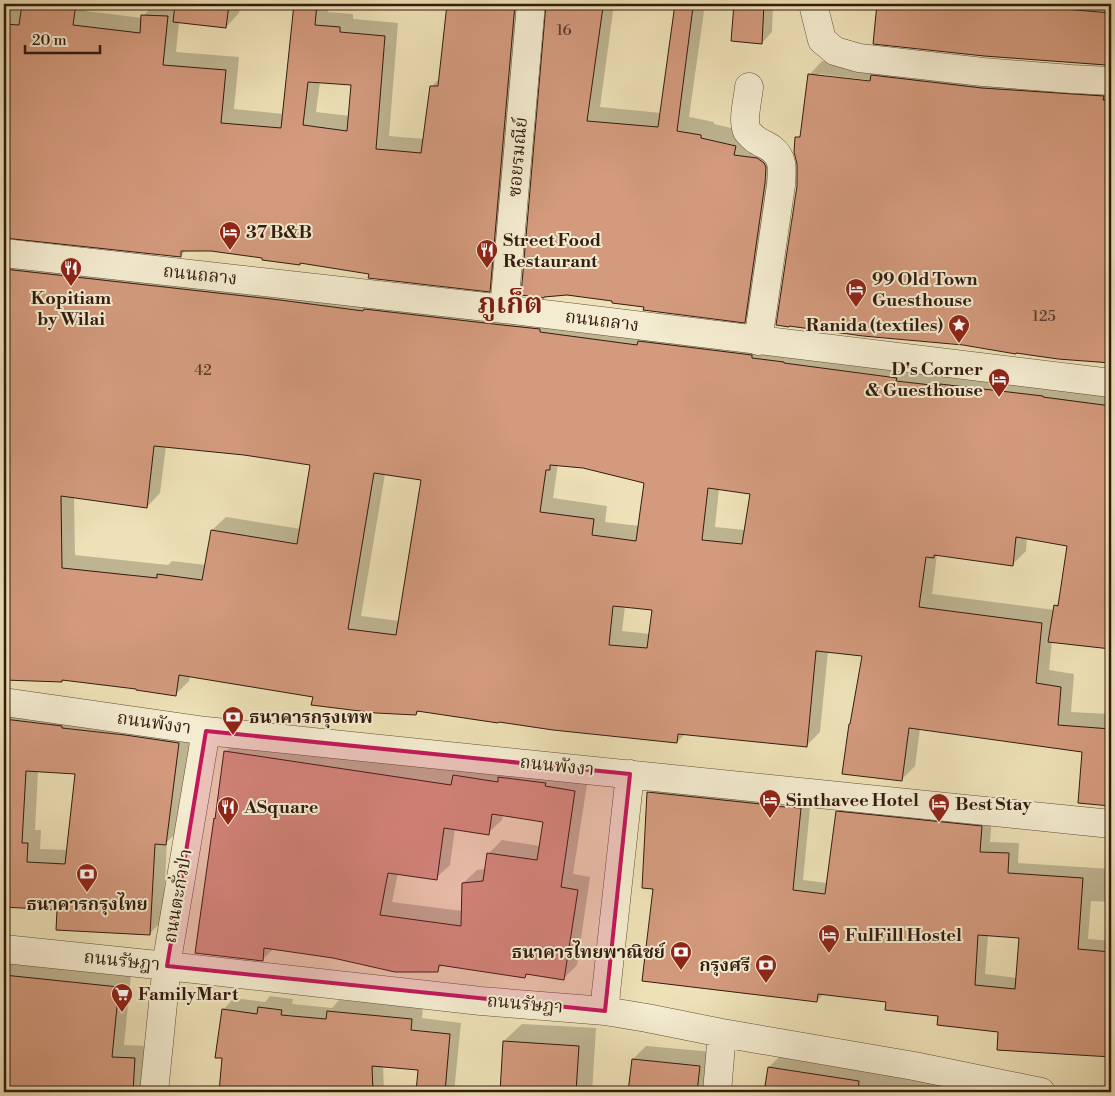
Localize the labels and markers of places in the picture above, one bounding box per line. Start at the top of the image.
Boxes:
hotel icon: 37 B&B [218,220,242,251]
place label: 37 B&B [246,221,312,244]
place label: Street Food Restaurant [503,229,601,273]
restaurant icon: Street Food Restaurant [475,238,499,269]
restaurant icon: Kopitiam by Wilai [59,256,83,287]
place label: 99 Old Town Guesthouse [872,268,978,312]
hotel icon: 99 Old Town Guesthouse [844,277,868,308]
place label: Kopitiam by Wilai [31,287,112,331]
place icon: Ranida (textiles) [947,313,971,344]
place label: Ranida (textiles) [806,314,943,337]
place label: D's Corner & Guesthouse [865,358,983,402]
hotel icon: D's Corner & Guesthouse [987,367,1011,398]
bank icon: ธนาคารกรุงเทพ [221,705,245,736]
place label: ธนาคารกรุงเทพ [249,706,373,729]
hotel icon: Sinthavee Hotel [758,788,782,819]
place label: Sinthavee Hotel [786,789,919,812]
hotel icon: Best Stay [927,792,951,823]
place label: Best Stay [955,793,1032,816]
restaurant icon: ASquare [216,795,240,826]
place label: ASquare [243,796,319,819]
bank icon: ธนาคารกรุงไทย [75,862,99,893]
place label: ธนาคารกรุงไทย [26,892,148,916]
hotel icon: FulFill Hostel [817,923,841,954]
place label: FulFill Hostel [845,924,962,947]
place label: ธนาคารไทยพาณิชย์ [512,940,666,964]
bank icon: ธนาคารไทยพาณิชย์ [669,940,693,971]
bank icon: กรุงศรี [754,953,778,984]
place label: กรุงศรี [699,954,750,977]
supermarket icon: FamilyMart [110,982,134,1013]
place label: FamilyMart [138,983,239,1006]

